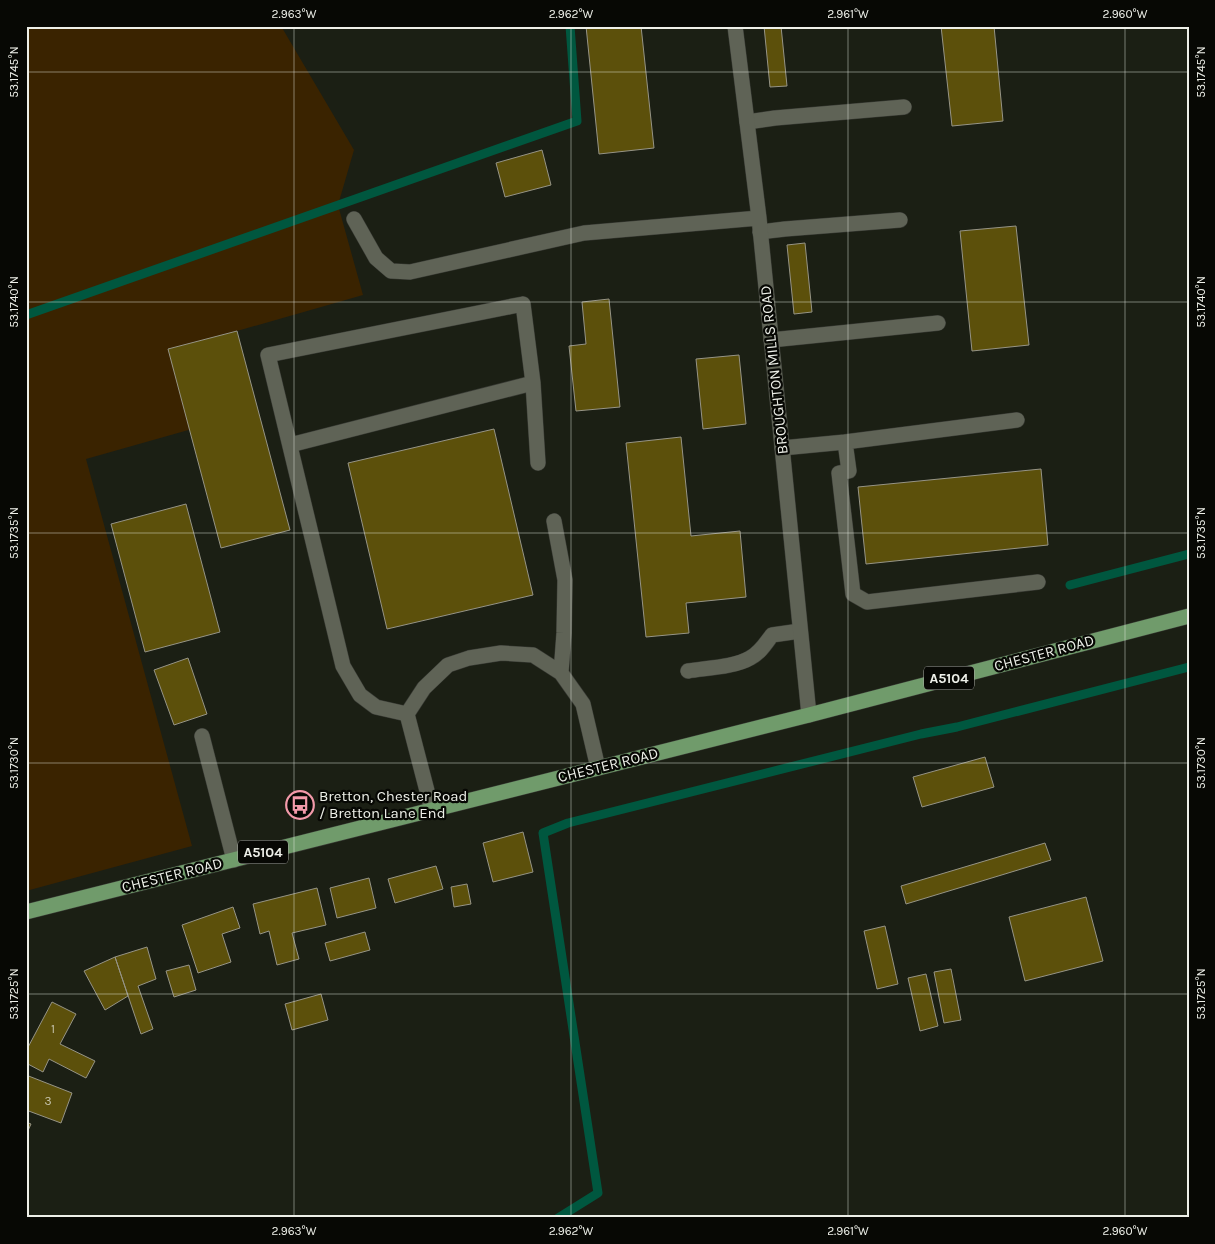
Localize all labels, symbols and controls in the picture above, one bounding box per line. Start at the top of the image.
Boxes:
text: 2.963°W [272,7,317,21]
text: 2.962°W [549,7,594,21]
text: 2.961°W [827,7,869,21]
text: 2.960°W [1103,7,1148,21]
text: 53.1745°N [7,46,21,98]
text: 53.1745°N [1194,46,1208,98]
text: 53.1740°N [7,276,21,328]
text: 53.1740°N [1194,276,1208,328]
street label: BROUGHTON MILLS ROAD [756,285,792,455]
text: 53.1735°N [7,507,21,559]
text: 53.1735°N [1194,507,1208,559]
street label: CHESTER ROAD [992,631,1096,675]
road number: A5104 [924,666,974,690]
text: 53.1730°N [7,737,21,789]
text: 53.1730°N [1194,737,1208,789]
street label: CHESTER ROAD [556,744,660,786]
place label: Bretton, Chester Road / Bretton Lane End [319,787,467,822]
bus stop icon: Bretton, Chester Road / Bretton Lane End [285,790,315,820]
road number: A5104 [238,840,288,864]
street label: CHESTER ROAD [120,854,224,896]
text: 53.1725°N [7,968,21,1020]
text: 53.1725°N [1194,968,1208,1020]
house number: 1 [51,1022,55,1036]
house number: 3 [44,1094,52,1108]
text: 2.963°W [272,1224,317,1238]
text: 2.962°W [549,1224,594,1238]
text: 2.961°W [827,1224,869,1238]
text: 2.960°W [1103,1224,1148,1238]

